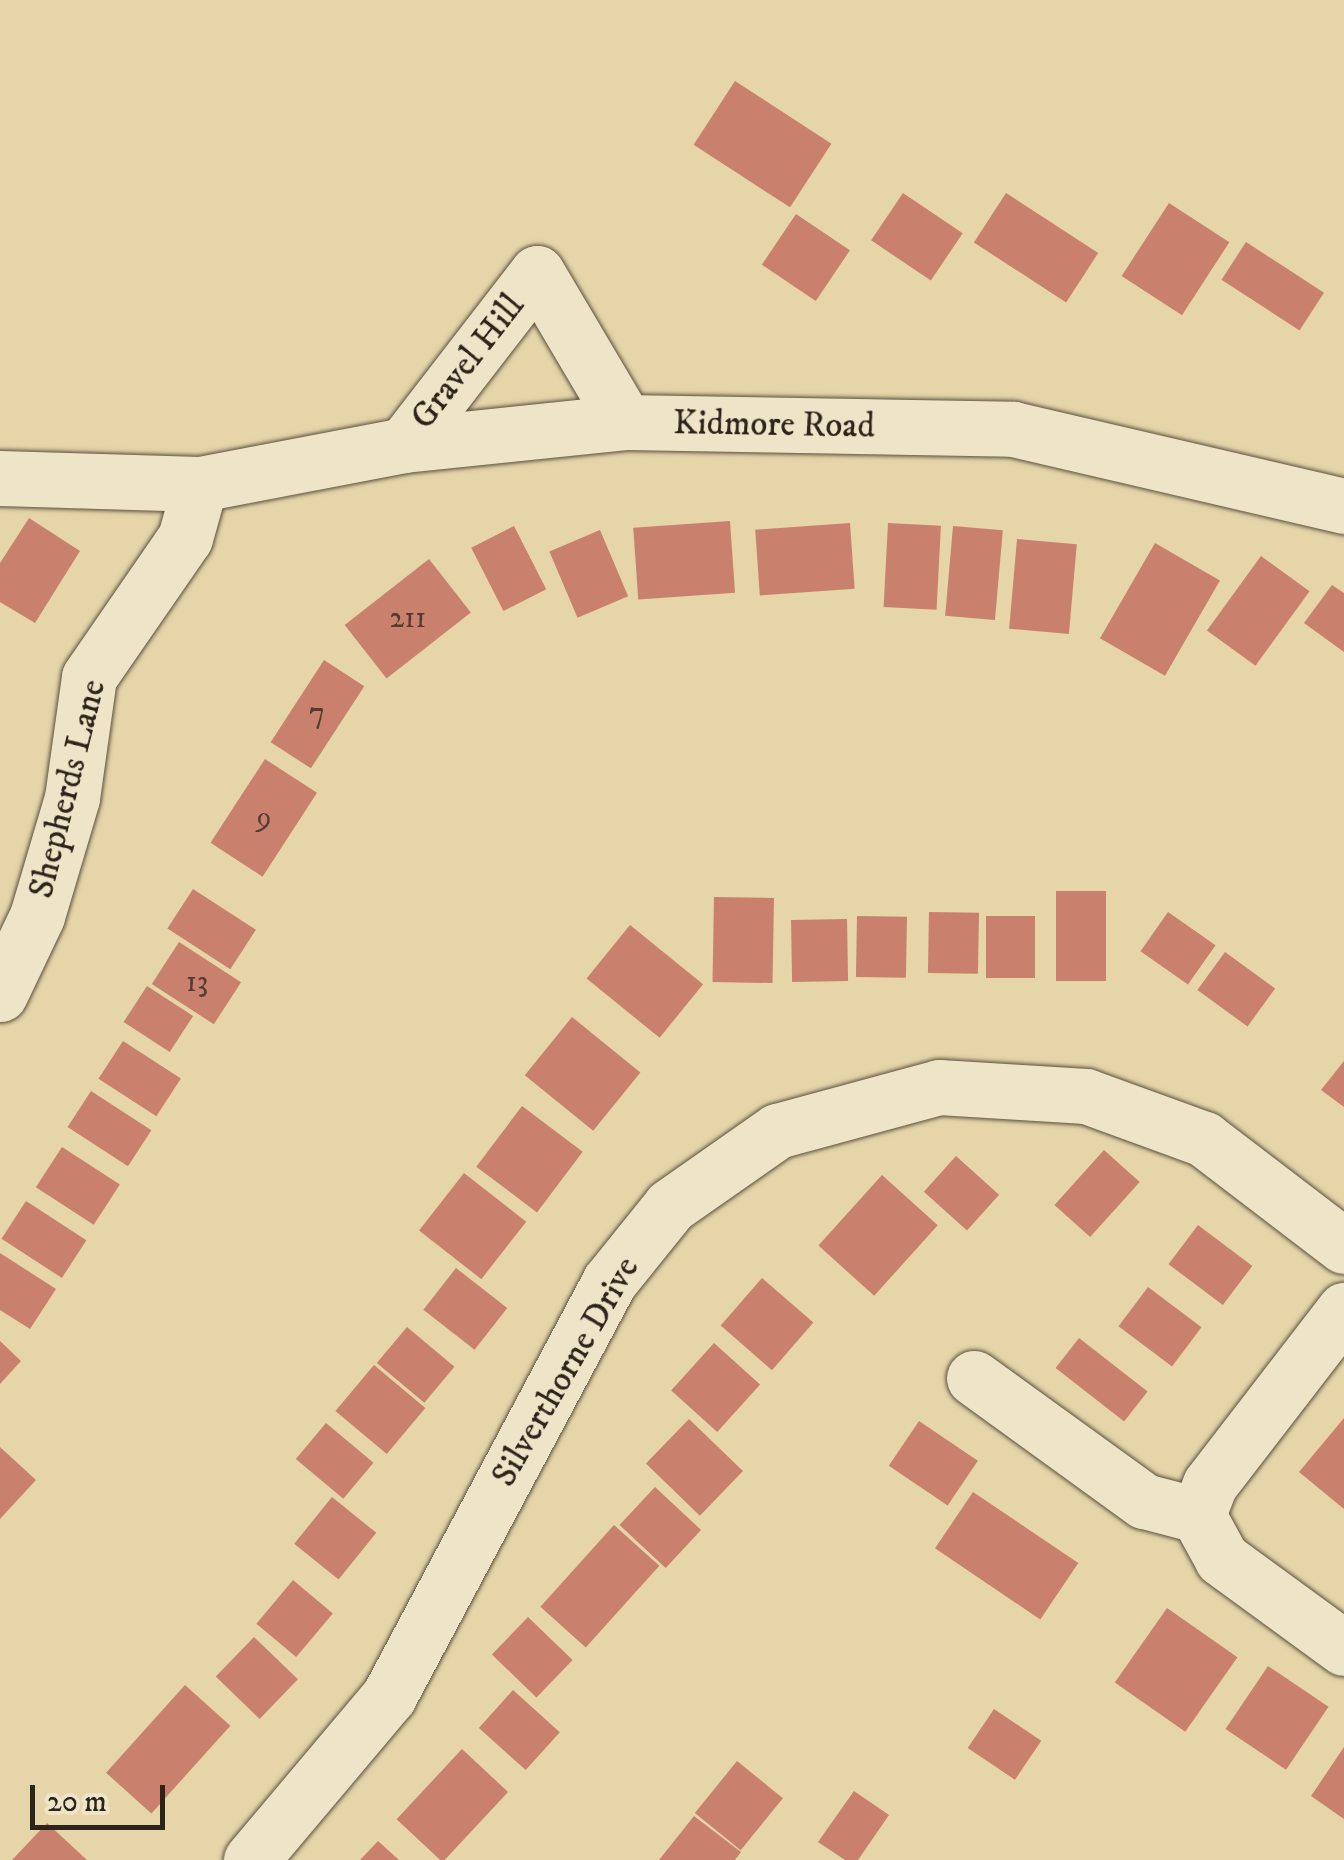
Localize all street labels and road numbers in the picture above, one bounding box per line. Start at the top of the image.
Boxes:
street label: Gravel Hill [402,286,534,438]
street label: Kidmore Road [673,402,875,448]
street label: Shepherds Lane [21,675,115,903]
street label: Silverthorne Drive [483,1250,649,1494]

